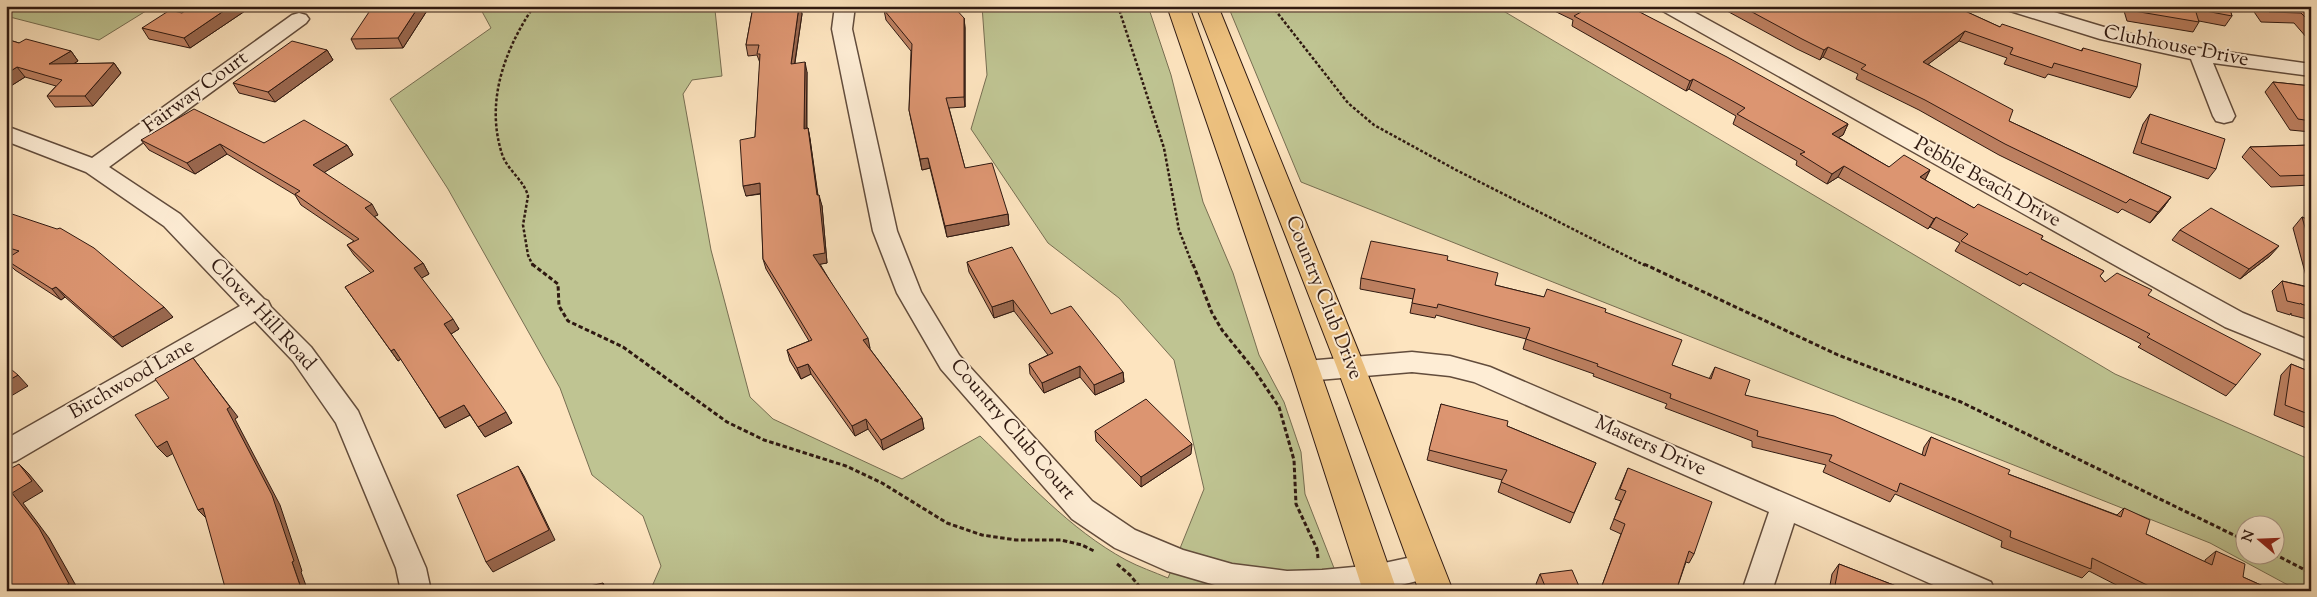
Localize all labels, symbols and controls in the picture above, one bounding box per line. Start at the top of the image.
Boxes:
street label: Clubhouse Drive [2101,19,2251,75]
street label: Fairway Court [137,45,255,141]
street label: Pebble Beach Drive [1908,131,2066,235]
street label: Country Club Drive [1277,212,1369,384]
street label: Clover Hill Road [202,252,322,378]
street label: Birchwood Lane [64,332,200,428]
street label: Country Club Court [942,353,1082,507]
street label: Masters Drive [1590,409,1710,485]
north arrow [2234,514,2284,564]
text: N [2238,528,2261,545]

